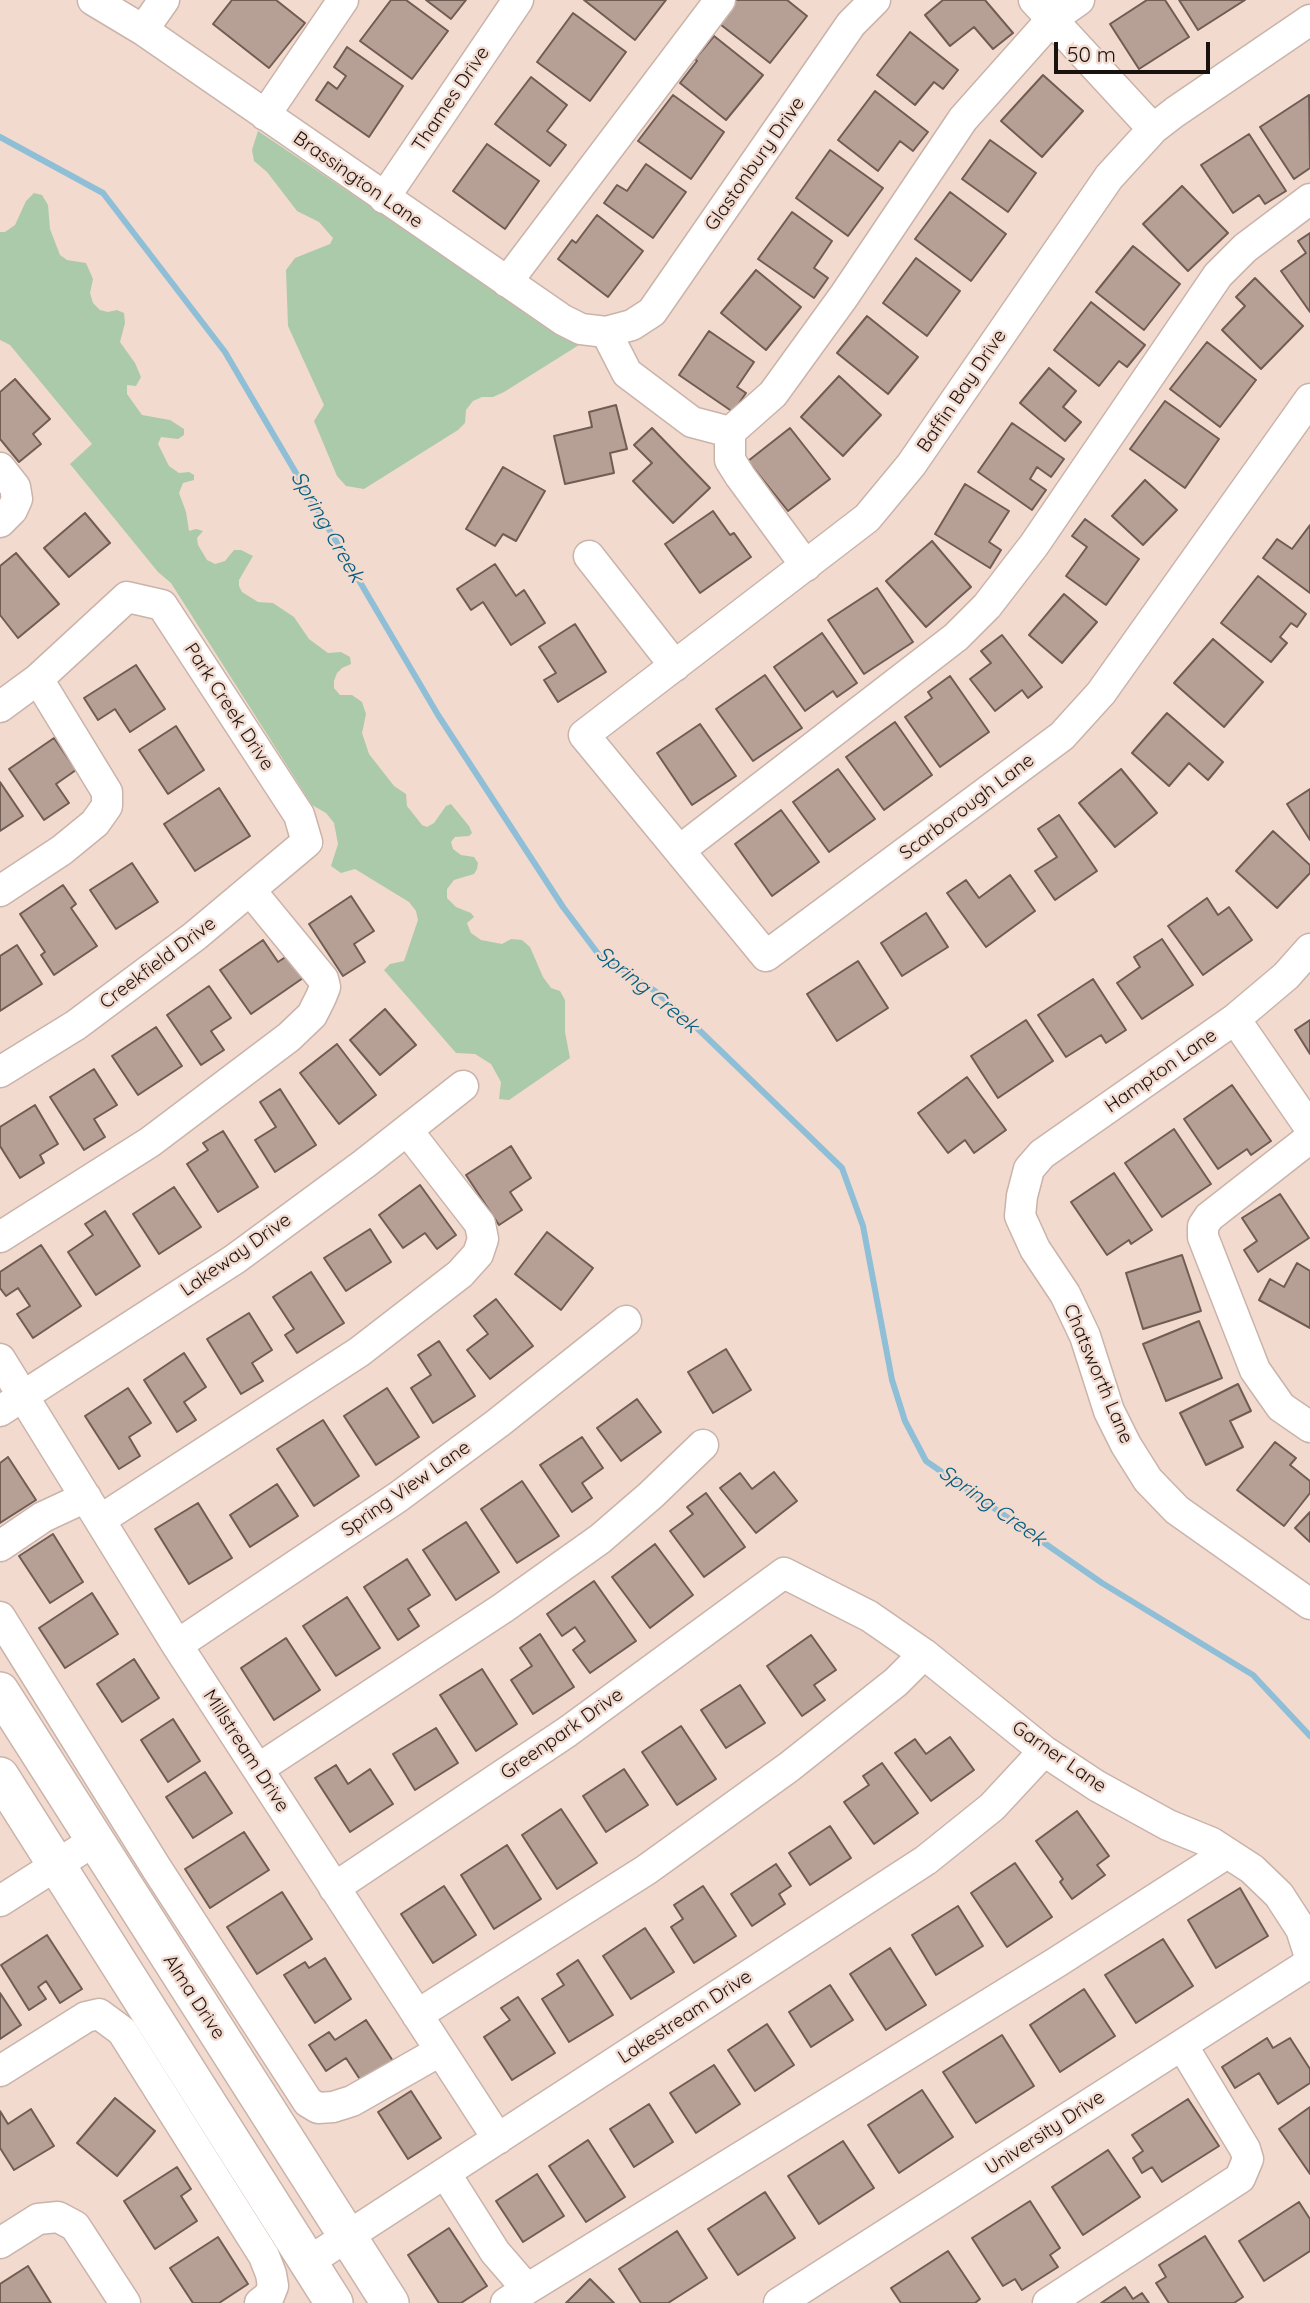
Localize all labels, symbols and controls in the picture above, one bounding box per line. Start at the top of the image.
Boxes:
scale bar [1058,28,1214,72]
text: 50 m [1067,41,1116,67]
street label: Thames Drive [408,42,494,156]
street label: Glastonbury Drive [700,93,810,235]
street label: Brassington Lane [289,127,427,233]
street label: Baffin Bay Drive [912,325,1012,457]
water label: Spring Creek [285,467,369,587]
street label: Park Creek Drive [179,639,279,775]
street label: Scarborough Lane [895,749,1039,865]
street label: Creekfield Drive [96,912,220,1014]
water label: Spring Creek [591,941,703,1039]
street label: Hampton Lane [1101,1024,1221,1118]
street label: Lakeway Drive [176,1208,296,1302]
street label: Chatsworth Lane [1058,1301,1138,1447]
street label: Spring View Lane [337,1436,475,1542]
water label: Spring Creek [934,1460,1050,1552]
street label: Greenpark Drive [496,1683,628,1785]
street label: Millstream Drive [198,1686,294,1816]
street label: Garner Lane [1007,1716,1111,1798]
street label: Alma Drive [158,1950,230,2044]
street label: Lakestream Drive [614,1965,756,2069]
street label: University Drive [981,2086,1109,2180]

